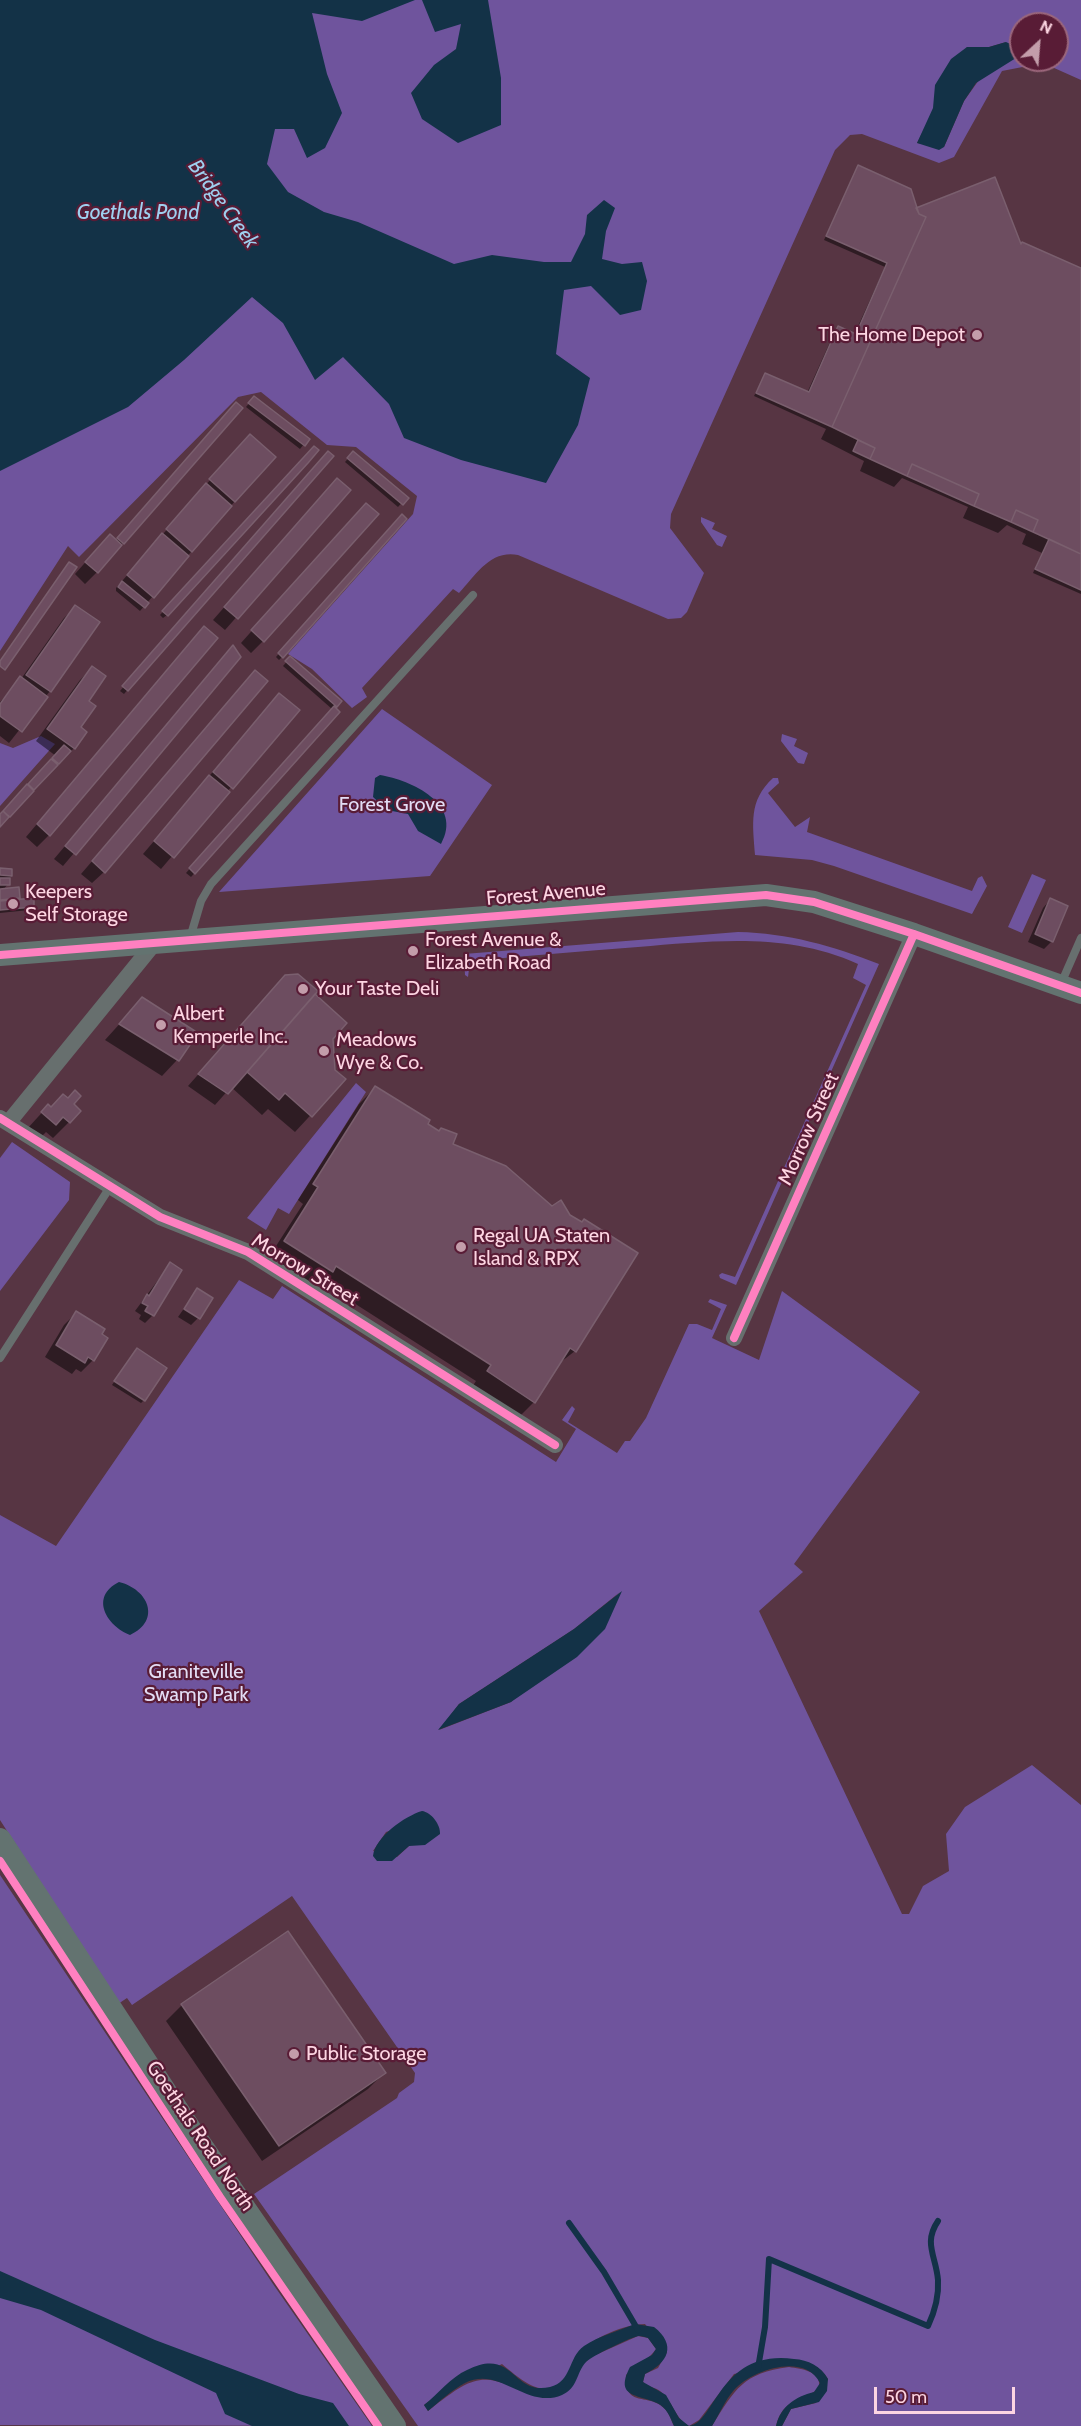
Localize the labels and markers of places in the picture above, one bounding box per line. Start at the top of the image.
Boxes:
place label: The Home Depot [818,323,965,347]
marker: The Home Depot [970,328,984,342]
place label: Keepers Self Storage [25,880,128,927]
marker: Keepers Self Storage [6,897,20,911]
place label: Forest Avenue & Elizabeth Road [425,928,562,975]
marker: Forest Avenue & Elizabeth Road [406,944,420,958]
place label: Your Taste Deli [315,977,439,1001]
marker: Your Taste Deli [296,982,310,996]
place label: Albert Kemperle Inc. [173,1002,288,1049]
marker: Albert Kemperle Inc. [154,1018,168,1032]
place label: Meadows Wye & Co. [336,1028,423,1075]
marker: Meadows Wye & Co. [317,1044,331,1058]
place label: Regal UA Staten Island & RPX [473,1224,610,1271]
marker: Regal UA Staten Island & RPX [454,1240,468,1254]
place label: Public Storage [306,2042,426,2066]
marker: Public Storage [287,2047,301,2061]

